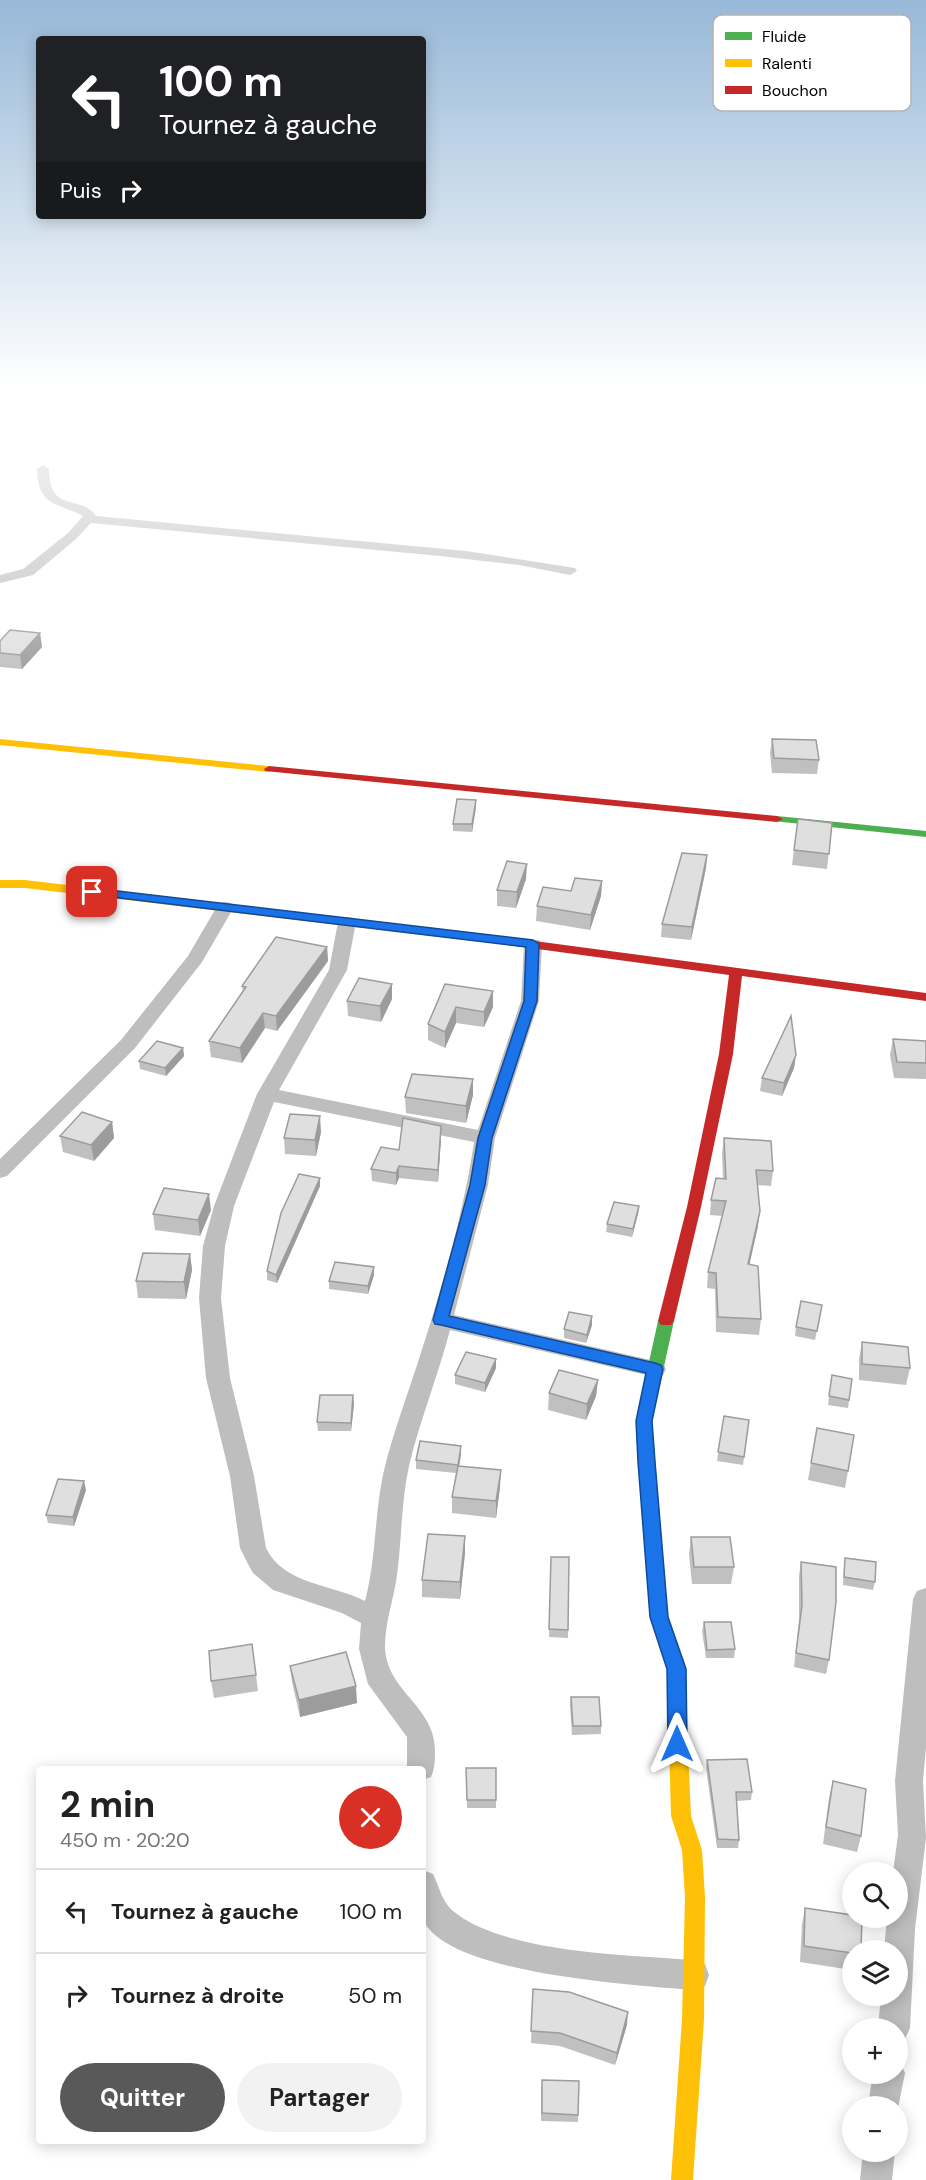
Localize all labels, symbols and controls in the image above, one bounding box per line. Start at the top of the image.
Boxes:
legend [713,15,911,111]
text: Fluide [762,26,806,47]
text: Ralenti [762,53,812,74]
text: 100 m [159,54,283,109]
icon: left [60,60,138,138]
text: Bouchon [762,80,827,101]
text: Tournez à gauche [159,107,377,142]
icon: right [114,174,147,207]
text: Puis [60,176,102,205]
pin [66,866,117,917]
icon: arrive [75,875,108,908]
position arrow [645,1712,709,1776]
text: 2 min [60,1781,155,1828]
button: close [339,1786,402,1849]
text: 450 m · 20:20 [60,1827,190,1853]
map controls [842,1862,908,2162]
button: search [842,1862,908,1928]
icon: left [60,1895,93,1928]
text: Tournez à gauche [111,1897,299,1926]
text: 100 m [340,1897,402,1926]
button: layers [842,1940,908,2006]
icon: right [60,1979,93,2012]
text: Tournez à droite [111,1981,284,2010]
text: 50 m [348,1981,402,2010]
button: + [842,2018,908,2084]
button: Quitter [60,2063,225,2132]
button: Partager [237,2063,402,2132]
button: − [842,2096,908,2162]

